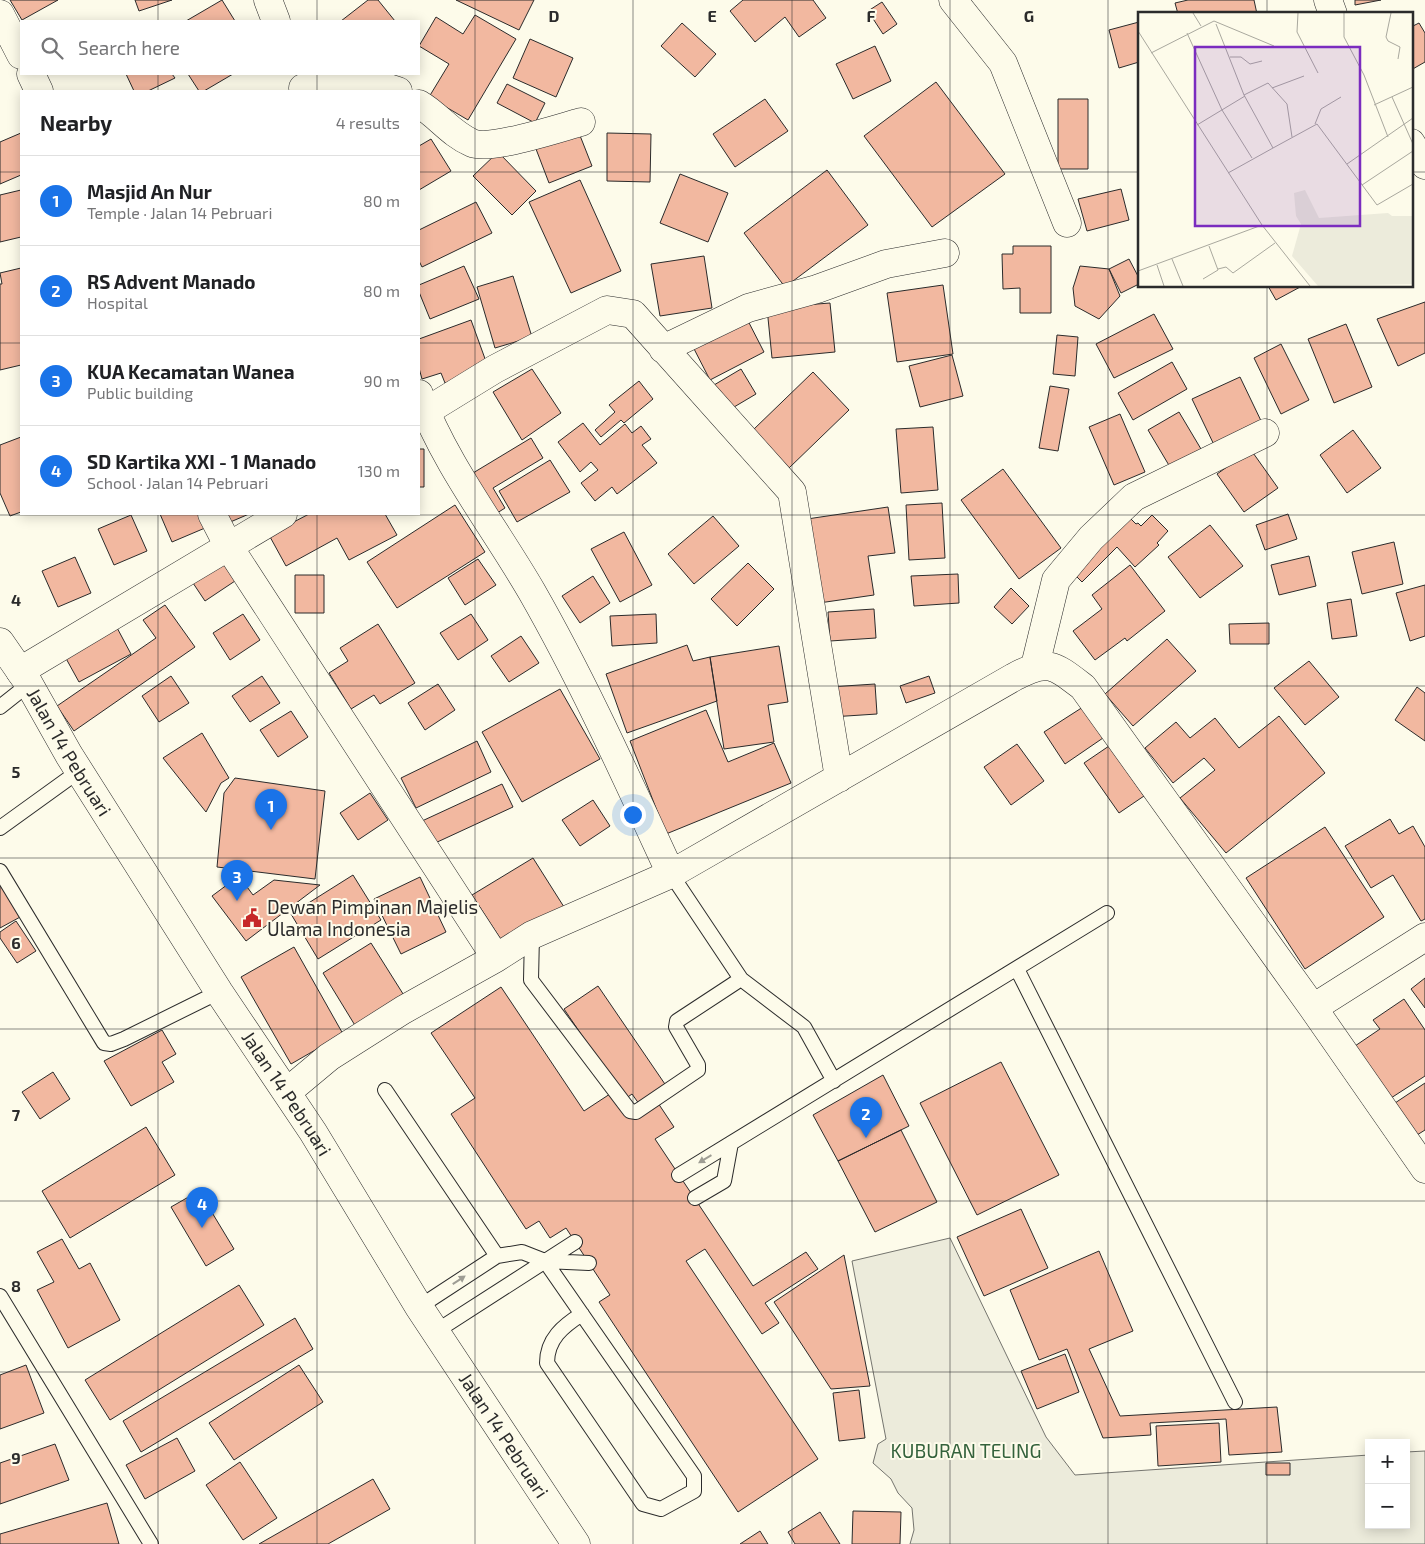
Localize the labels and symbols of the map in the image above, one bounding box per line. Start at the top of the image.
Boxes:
text: D [549,6,560,25]
text: E [707,6,717,25]
text: F [867,6,876,25]
text: G [1024,6,1034,25]
inset map [1138,12,1412,288]
text: 4 [11,590,21,609]
street label: Jalan 14 Pebruari [23,684,117,820]
text: 5 [12,762,21,781]
pin: 1 [255,789,287,830]
your location [620,802,646,828]
pin: 3 [221,860,253,901]
place label: Dewan Pimpinan Majelis Ulama Indonesia [267,895,478,940]
public building icon: Dewan Pimpinan Majelis Ulama Indonesia [241,907,263,929]
text: 6 [11,933,21,952]
street label: Jalan 14 Pebruari [237,1026,337,1160]
pin: 2 [850,1097,882,1138]
text: 7 [12,1105,21,1124]
one-way arrow [698,1155,711,1164]
pin: 4 [186,1187,218,1228]
one-way arrow [453,1275,466,1285]
text: 8 [11,1276,21,1295]
street label: Jalan 14 Pebruari [455,1368,554,1502]
park label: KUBURAN TELING [891,1439,1041,1462]
text: 9 [11,1448,21,1467]

